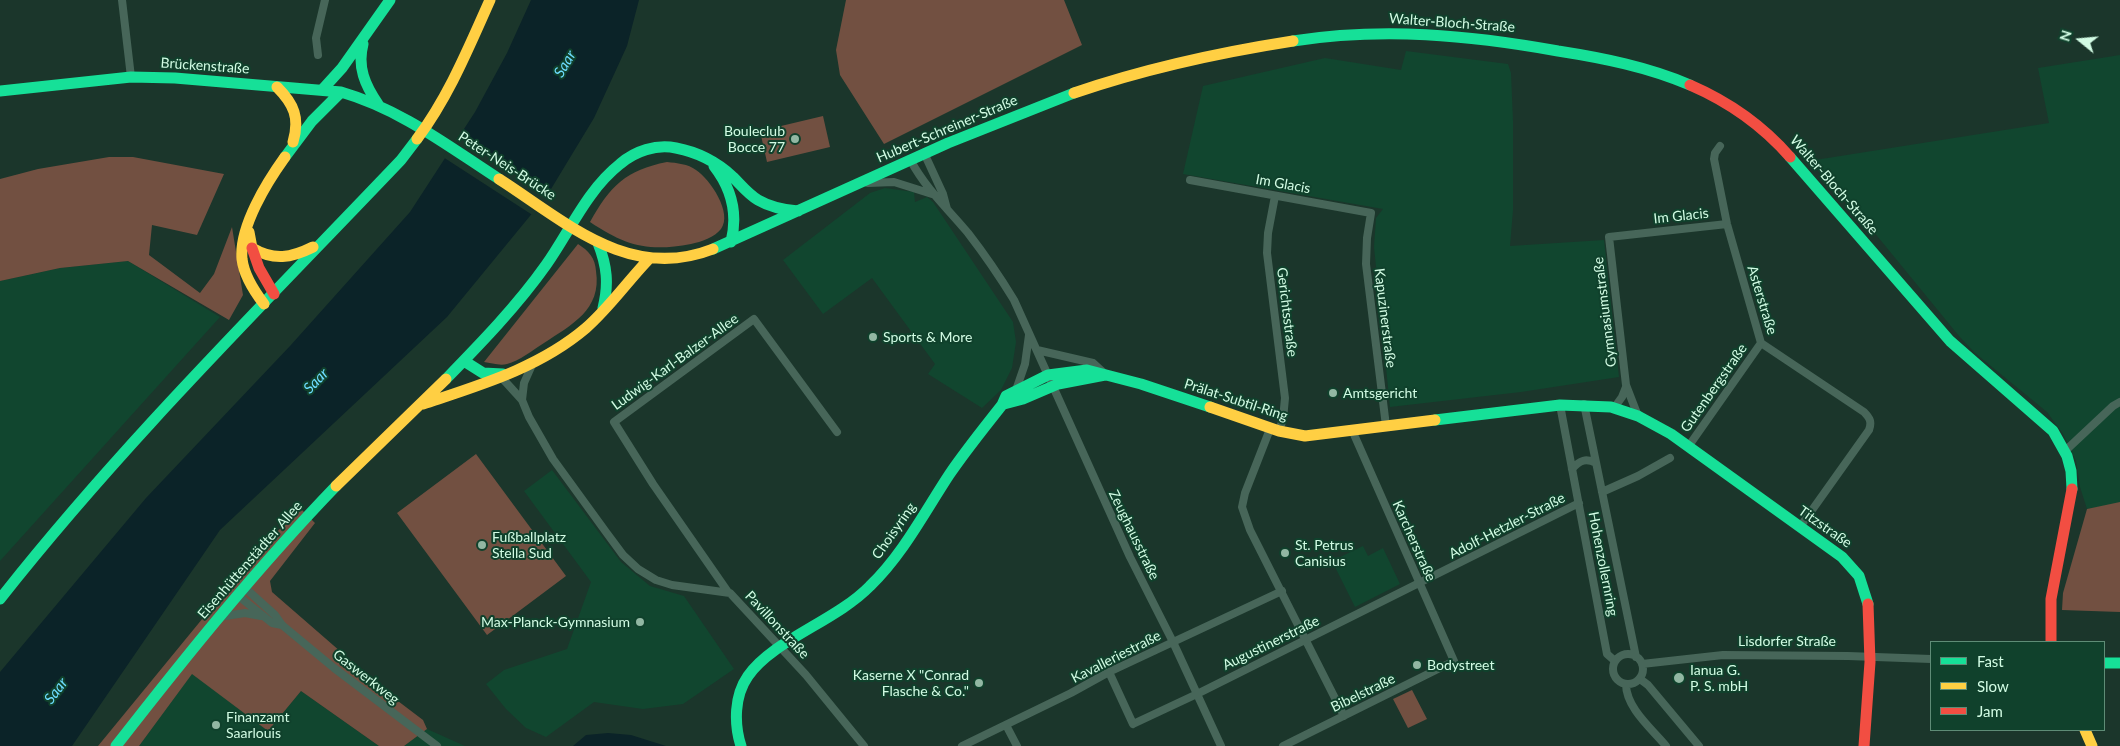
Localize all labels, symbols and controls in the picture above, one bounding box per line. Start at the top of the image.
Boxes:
street label: Walter-Bloch-Straße [1389,10,1515,36]
north arrow [2055,15,2105,65]
text: N [2055,28,2075,43]
water label: Saar [550,47,580,81]
street label: Brückenstraße [160,55,250,77]
street label: Hubert-Schreiner-Straße [874,92,1020,166]
place label: Bouleclub Bocce 77 [724,123,785,156]
street label: Peter-Neis-Brücke [455,128,559,204]
street label: Walter-Bloch-Straße [1786,132,1882,238]
marker: Bouleclub Bocce 77 [789,133,801,145]
street label: Im Glacis [1254,171,1312,197]
street label: Im Glacis [1653,205,1709,227]
street label: Gymnasiumstraße [1590,256,1620,368]
street label: Asterstraße [1744,263,1780,337]
street label: Gerichtsstraße [1273,266,1301,358]
street label: Kapuzinerstraße [1371,267,1399,369]
street label: Ludwig-Karl-Balzer-Allee [608,310,742,414]
place label: Sports & More [883,329,972,345]
marker: Sports & More [867,331,879,343]
street label: Gutenbergstraße [1677,341,1751,435]
water label: Saar [300,365,332,397]
street label: Prälat-Subtil-Ring [1182,375,1290,425]
place label: Amtsgericht [1343,385,1417,401]
marker: Amtsgericht [1327,387,1339,399]
street label: Zeughausstraße [1105,487,1163,583]
street label: Adolf-Hetzler-Straße [1446,489,1568,563]
street label: Eisenhüttenstädter Allee [194,498,306,622]
street label: Karcherstraße [1389,498,1439,584]
street label: Choisyring [868,499,920,563]
street label: Titzstraße [1795,502,1855,552]
street label: Hohenzollernring [1585,510,1621,618]
place label: Fußballplatz Stella Sud [492,529,566,562]
place label: St. Petrus Canisius [1295,537,1354,570]
marker: Fußballplatz Stella Sud [476,539,488,551]
marker: St. Petrus Canisius [1279,547,1291,559]
street label: Pavillonstraße [741,588,813,662]
street label: Augustinerstraße [1220,612,1322,674]
place label: Max-Planck-Gymnasium [481,614,630,630]
marker: Max-Planck-Gymnasium [634,616,646,628]
street label: Kavalleriestraße [1068,627,1164,687]
street label: Lisdorfer Straße [1738,633,1836,649]
legend [1930,641,2105,731]
street label: Gaswerkweg [330,646,402,708]
text: Fast [1977,652,2004,670]
place label: Bodystreet [1427,657,1494,673]
marker: Bodystreet [1411,659,1423,671]
place label: Ianua G. P. S. mbH [1690,662,1748,694]
place label: Kaserne X "Conrad Flasche & Co." [853,667,969,700]
street label: Bibelstraße [1328,670,1398,716]
marker: Ianua G. P. S. mbH [1672,671,1686,685]
water label: Saar [40,674,72,708]
marker: Kaserne X "Conrad Flasche & Co." [973,677,985,689]
text: Slow [1977,677,2009,695]
text: Jam [1977,702,2003,720]
place label: Finanzamt Saarlouis [226,709,290,742]
marker: Finanzamt Saarlouis [210,719,222,731]

